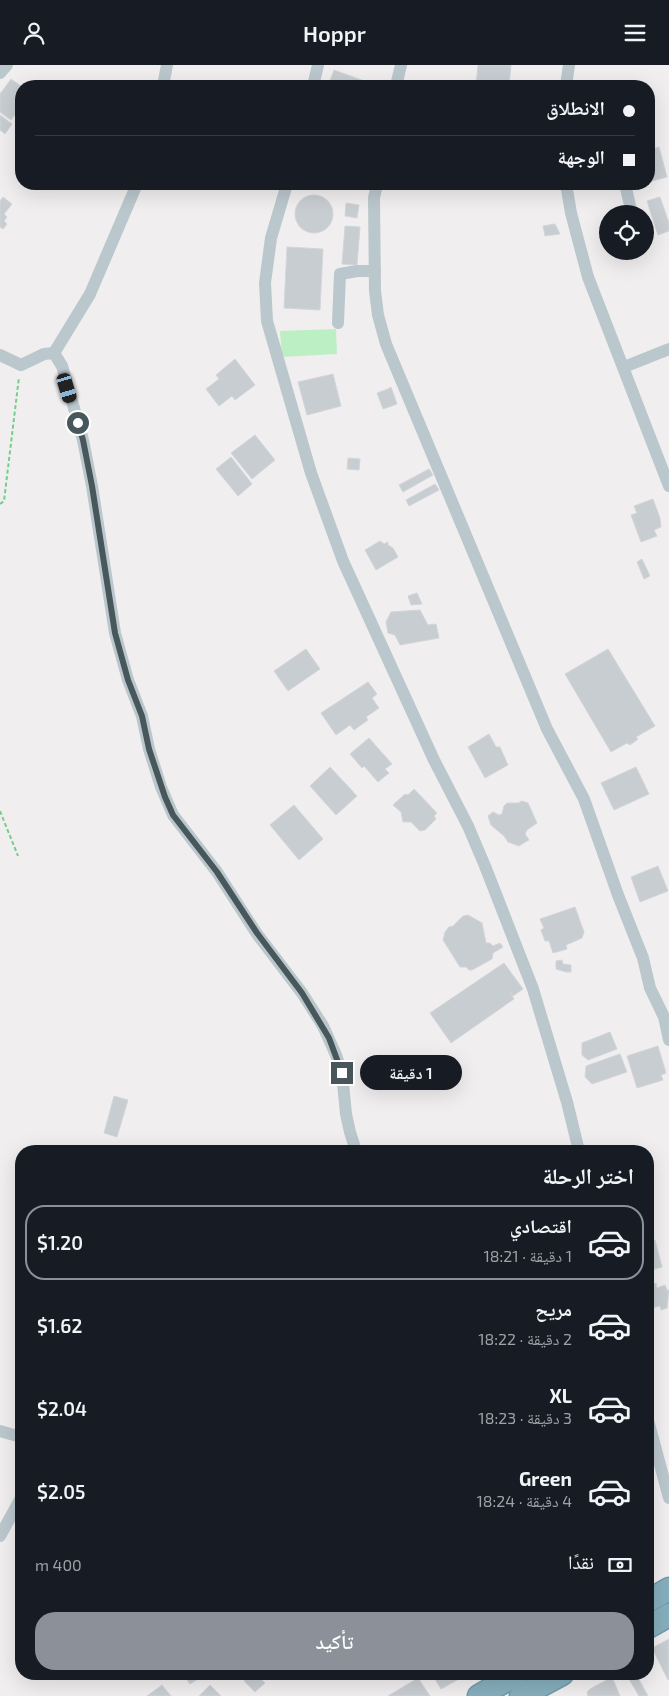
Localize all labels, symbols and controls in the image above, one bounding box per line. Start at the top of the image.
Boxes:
icon: person [20,19,48,47]
icon: menu [621,19,649,47]
text: Hoppr [303,20,366,46]
text: الانطلاق [546,96,605,119]
text: الوجهة [557,145,605,168]
map controls [599,205,654,260]
button: locate [599,205,654,260]
car [55,371,78,405]
route start [67,412,89,434]
callout: 1 دقيقة [360,1055,462,1091]
route end [331,1062,353,1084]
text: 1 دقيقة [389,1063,433,1082]
text: اختر الرحلة [542,1162,634,1188]
text: اقتصادي [510,1214,572,1237]
icon: car [587,1220,632,1265]
text: $1.20 [37,1231,83,1254]
text: 1 دقيقة · 18:21 [483,1246,572,1265]
text: مريح [535,1297,572,1320]
icon: car [587,1303,632,1348]
text: $1.62 [37,1314,82,1337]
text: 2 دقيقة · 18:22 [478,1329,572,1348]
text: XL [550,1384,572,1407]
icon: car [587,1386,632,1431]
text: $2.04 [37,1397,87,1420]
text: 3 دقيقة · 18:23 [478,1408,572,1427]
text: Green [519,1467,572,1490]
icon: car [587,1469,632,1514]
text: $2.05 [37,1480,85,1503]
text: 4 دقيقة · 18:24 [476,1491,572,1510]
text: نقدًا [568,1550,594,1573]
icon: cash [606,1551,634,1579]
text: 400 m [35,1555,82,1574]
button: تأكيد [35,1612,634,1670]

